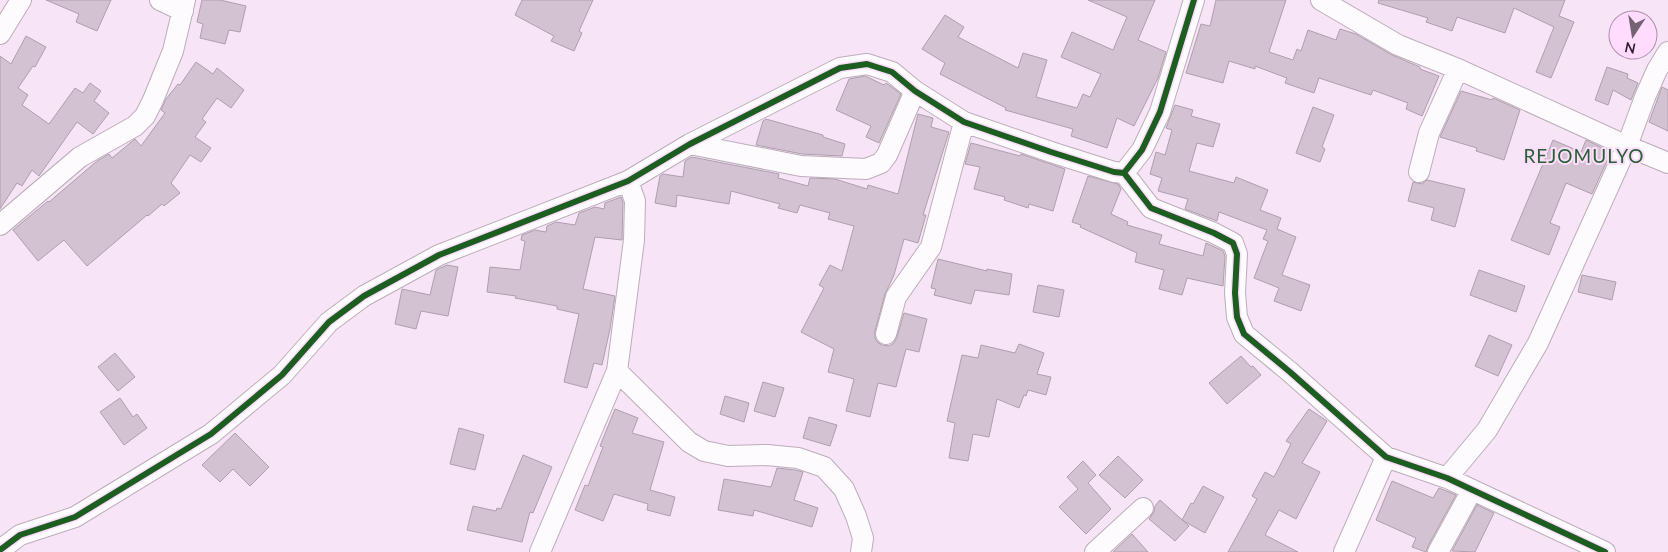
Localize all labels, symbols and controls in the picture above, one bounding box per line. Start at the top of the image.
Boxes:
north arrow [1608,10,1658,60]
text: N [1623,39,1637,58]
district label: REJOMULYO [1523,144,1645,167]

